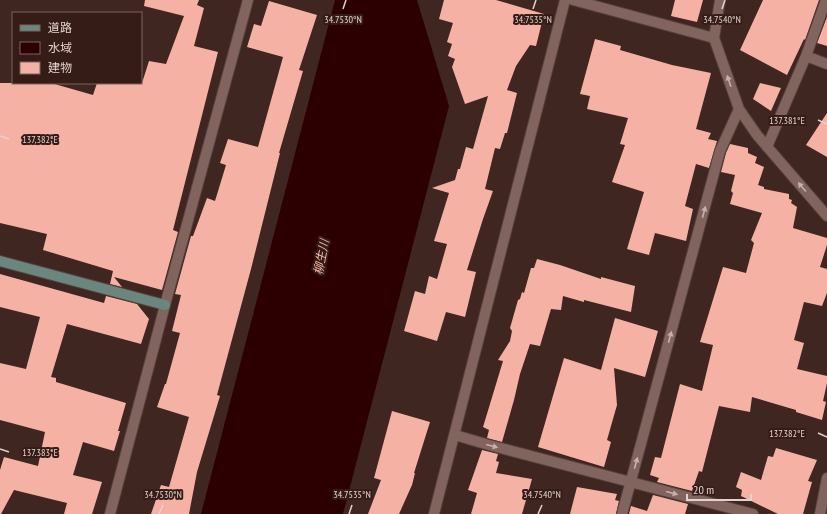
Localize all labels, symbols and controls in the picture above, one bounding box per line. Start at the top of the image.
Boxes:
legend [12,12,142,84]
text: 34.7530°N [324,13,362,26]
text: 34.7535°N [514,13,552,26]
text: 34.7540°N [703,13,741,26]
text: 道路 [48,20,72,35]
text: 水域 [48,40,72,55]
text: 建物 [48,60,72,75]
one-way arrow [726,74,732,86]
text: 137.381°E [769,114,805,127]
text: 137.382°E [22,133,58,146]
one-way arrow [797,181,806,192]
one-way arrow [701,206,707,218]
water label: 柳生川 [310,236,332,276]
one-way arrow [667,331,673,343]
text: 137.382°E [769,427,805,440]
one-way arrow [486,443,498,449]
text: 137.383°E [22,446,58,459]
one-way arrow [633,456,639,469]
scale bar [687,476,751,502]
text: 20 m [693,482,714,497]
text: 34.7530°N [144,488,182,501]
text: 34.7535°N [333,488,371,501]
text: 34.7540°N [523,488,561,501]
one-way arrow [666,490,678,496]

